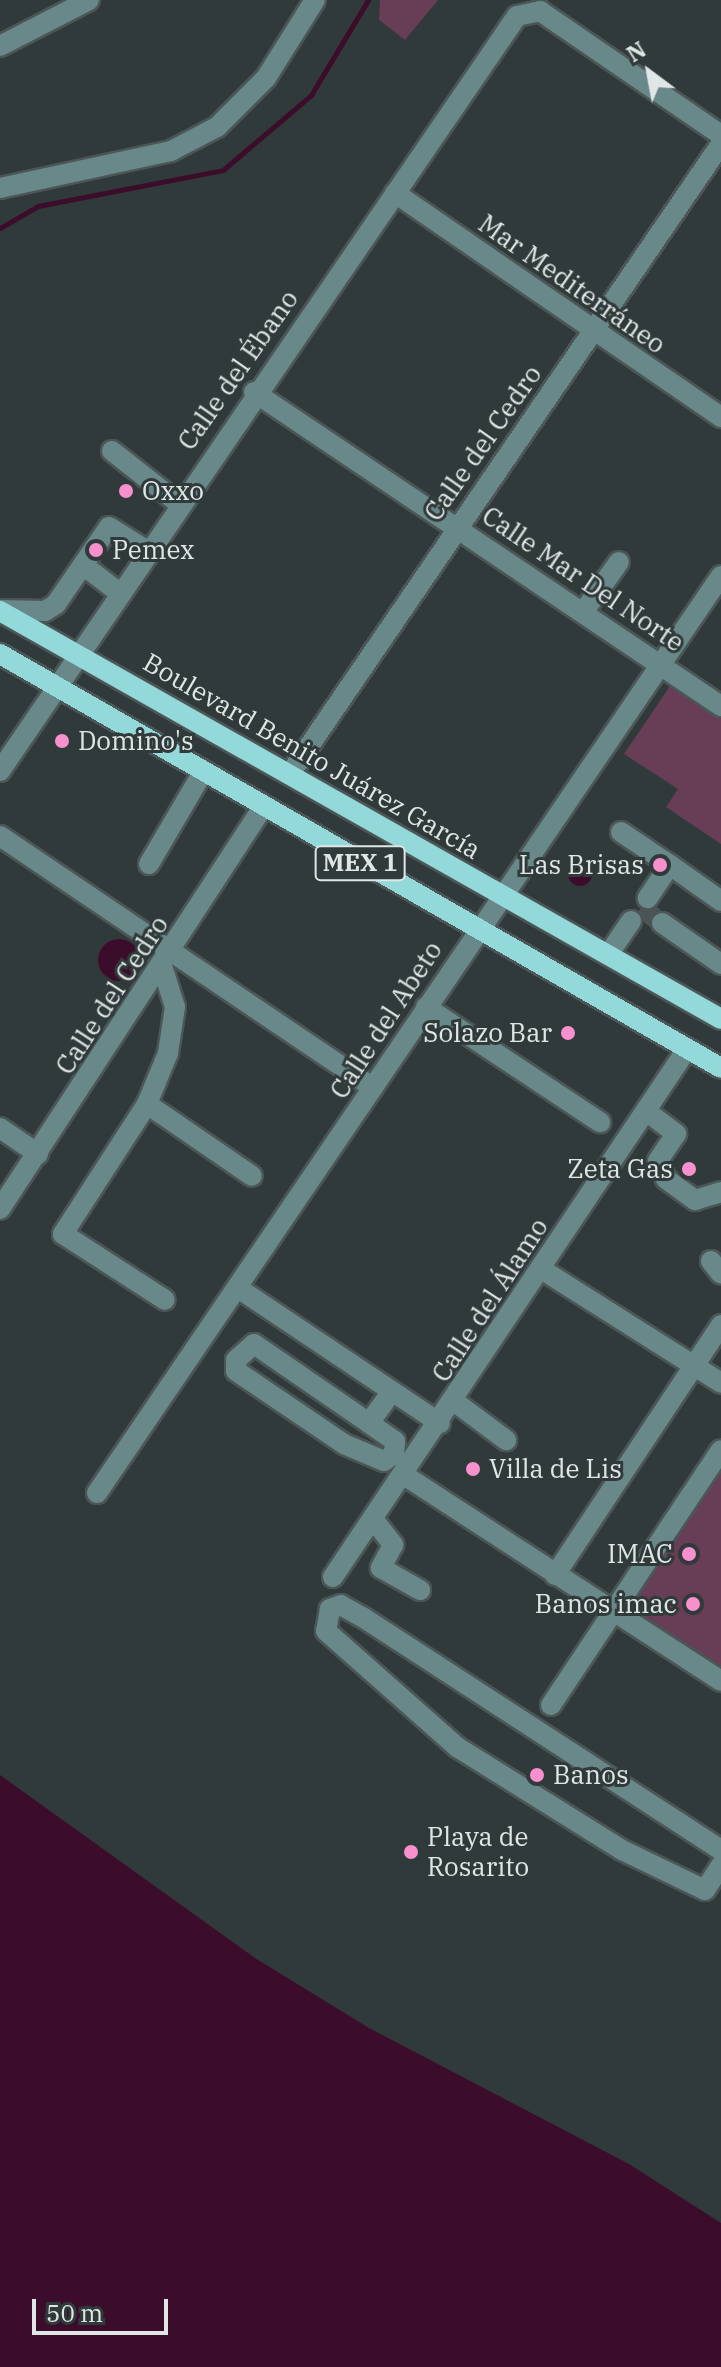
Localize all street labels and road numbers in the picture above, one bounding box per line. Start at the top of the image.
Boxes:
street label: Mar Mediterráneo [473,208,671,360]
street label: Calle del Ébano [171,284,305,456]
street label: Calle del Cedro [418,359,548,527]
street label: Calle Mar Del Norte [476,500,690,658]
street label: Boulevard Benito Juárez García [138,646,486,866]
road number: MEX 1 [314,843,406,883]
street label: Calle del Cedro [49,910,175,1080]
street label: Calle del Abeto [324,935,448,1105]
street label: Calle del Álamo [425,1212,555,1388]

